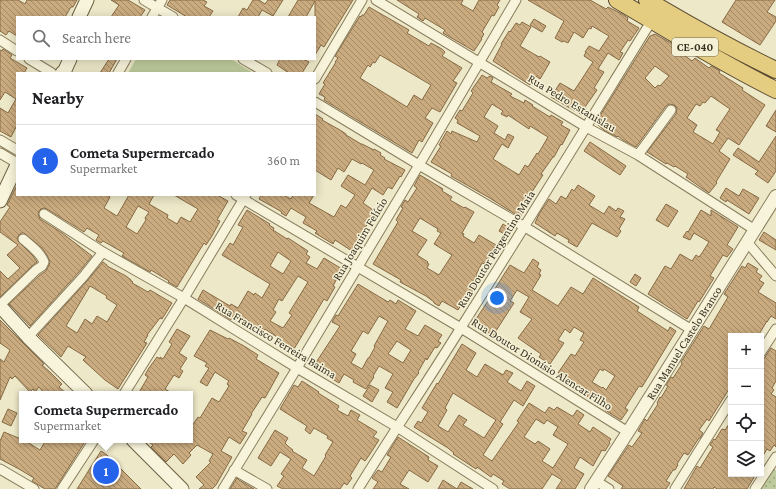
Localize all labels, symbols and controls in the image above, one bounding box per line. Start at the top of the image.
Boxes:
search box [16,16,316,60]
icon: search [30,27,52,49]
text: Search here [62,30,131,46]
road number: CE-040 [672,38,718,56]
street label: Rua Pedro Estanislau [525,71,619,135]
text: Nearby [32,89,84,108]
text: Cometa Supermercado [70,145,215,161]
text: 1 [43,153,47,168]
text: 360 m [267,153,300,168]
text: Supermarket [70,161,137,176]
street label: Rua Doutor Pergentino Maia [454,187,538,310]
street label: Rua Joaquim Felício [330,195,390,283]
street label: Rua Manuel Castelo Branco [643,284,725,402]
your location [487,288,507,308]
street label: Rua Francisco Ferreira Baima [213,298,339,382]
street label: Rua Doutor Dionísio Alencar Filho [469,315,615,413]
map controls [728,333,764,477]
button: + [728,333,764,369]
button: − [728,369,764,405]
popup [19,391,193,443]
text: Cometa Supermercado [34,402,178,418]
button: locate [728,405,764,441]
text: Supermarket [34,418,101,433]
button: layers [728,441,764,477]
pin: 1 [93,456,119,486]

